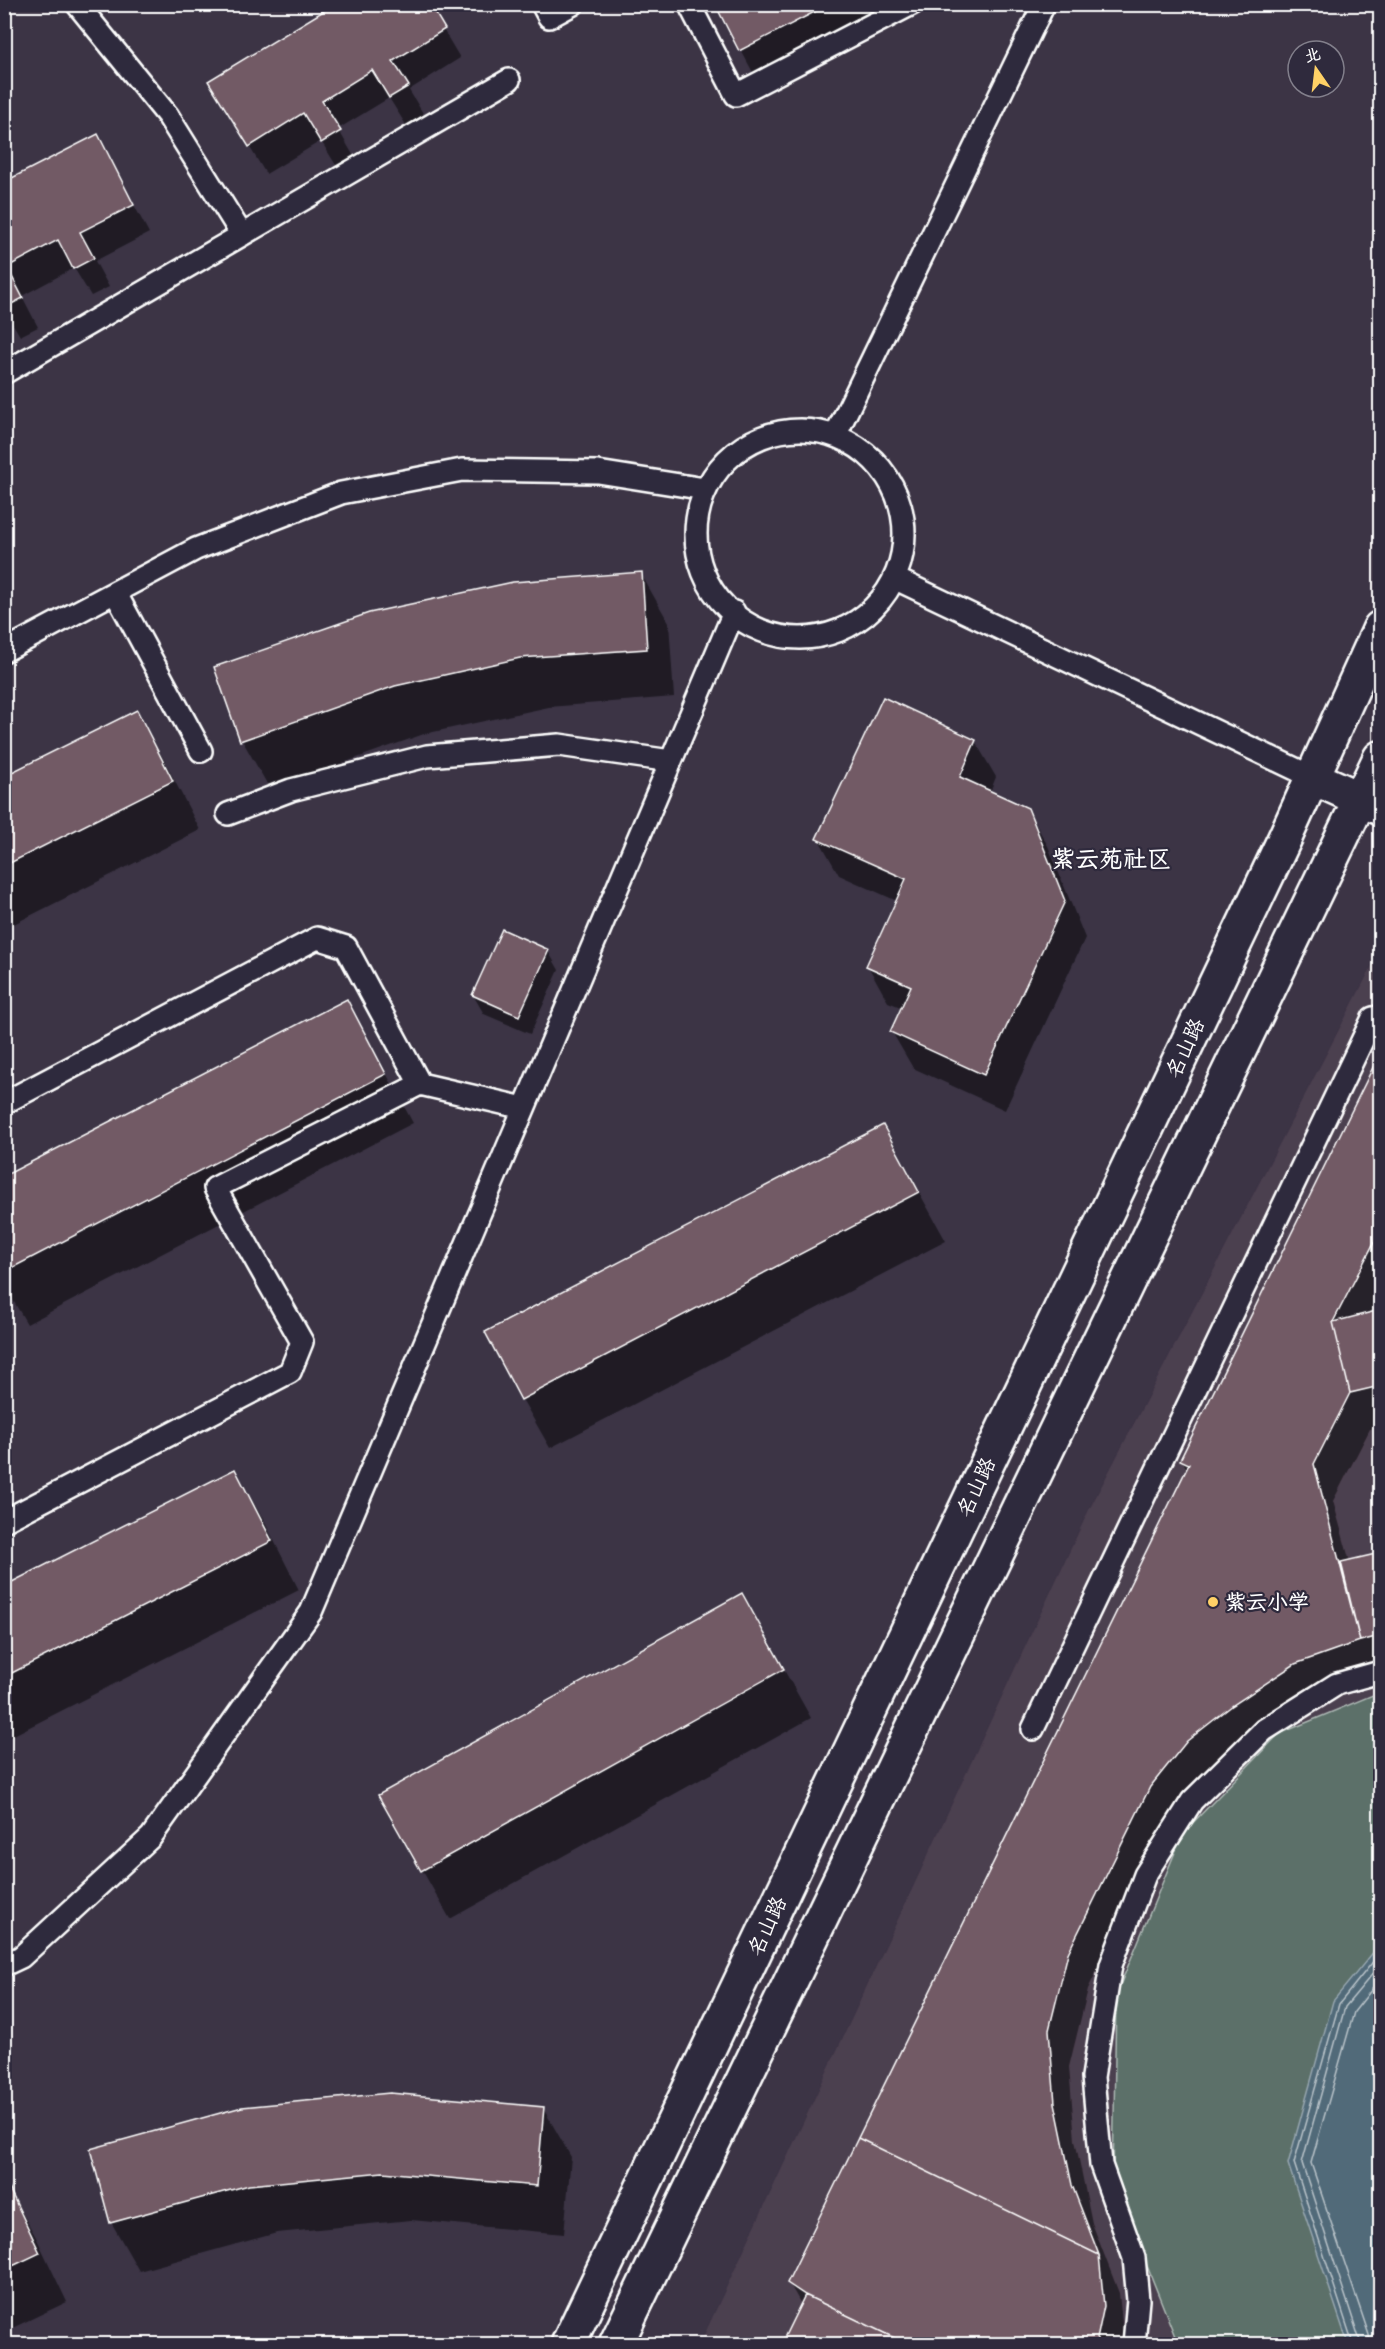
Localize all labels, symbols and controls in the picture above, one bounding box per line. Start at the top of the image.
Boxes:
north arrow [1286,39,1346,99]
text: 北 [1302,42,1323,66]
district label: 紫云苑社区 [1051,842,1171,873]
street label: 名山路 [1158,1013,1209,1082]
street label: 名山路 [949,1452,1000,1521]
place label: 紫云小学 [1225,1587,1309,1614]
marker: 紫云小学 [1206,1595,1220,1609]
street label: 名山路 [740,1891,791,1960]

